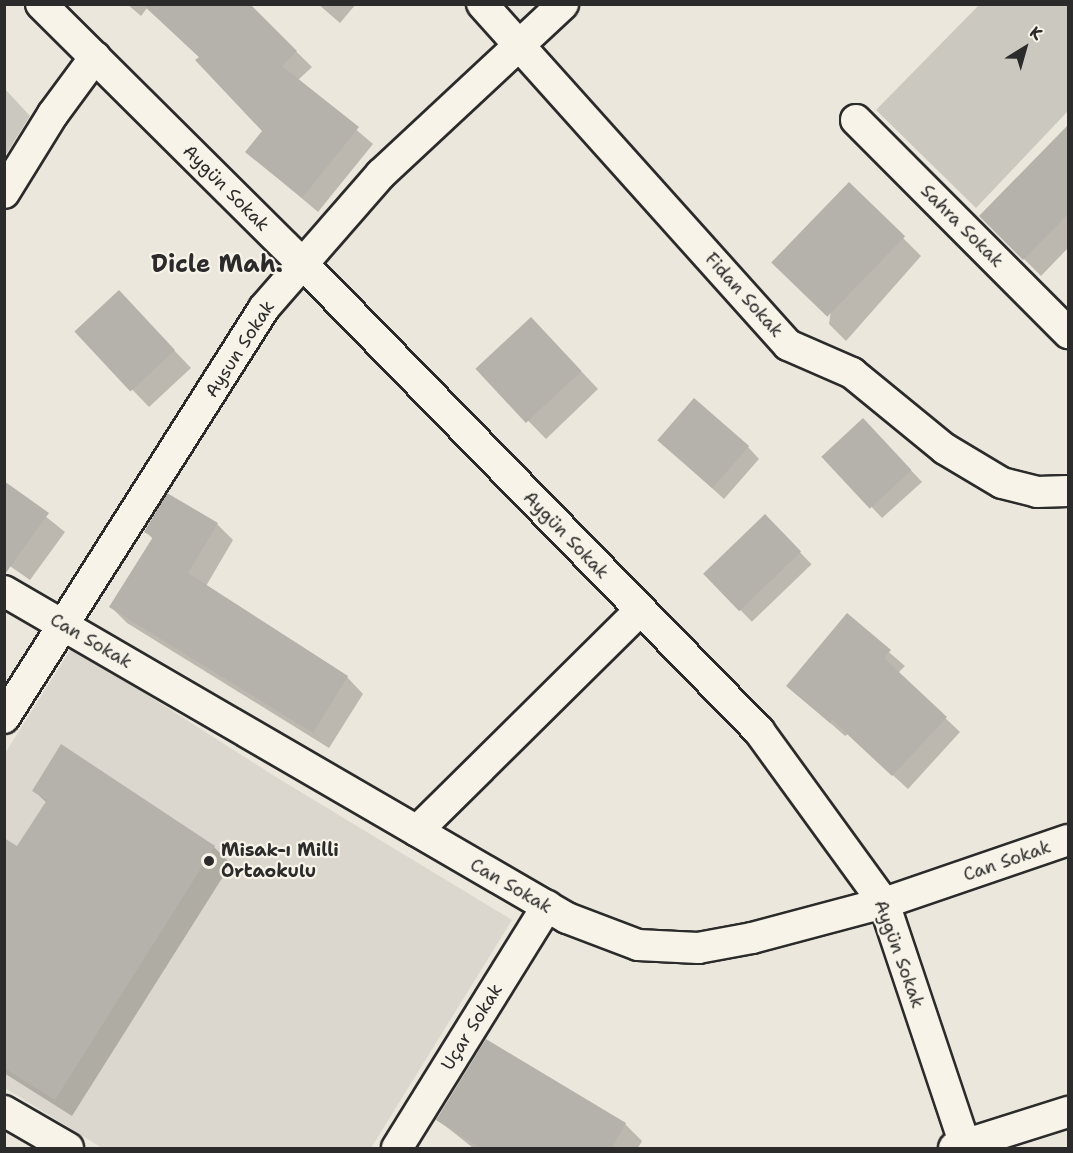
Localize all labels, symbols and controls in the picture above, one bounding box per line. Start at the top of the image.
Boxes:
north arrow [995,18,1055,78]
text: K [1025,22,1047,45]
street label: Aygün Sokak [178,140,274,236]
street label: Sahra Sokak [916,180,1008,272]
street label: Fidan Sokak [700,248,788,342]
district label: Dicle Mah. [151,251,283,279]
street label: Aysun Sokak [201,297,279,401]
street label: Aygün Sokak [519,487,613,583]
street label: Can Sokak [46,609,136,673]
street label: Can Sokak [960,836,1054,886]
place label: Misak-ı Milli Ortaokulu [221,840,339,882]
marker: Misak-ı Milli Ortaokulu [202,854,216,868]
street label: Can Sokak [466,854,556,918]
street label: Aygün Sokak [869,897,929,1011]
street label: Uçar Sokak [437,980,507,1074]

